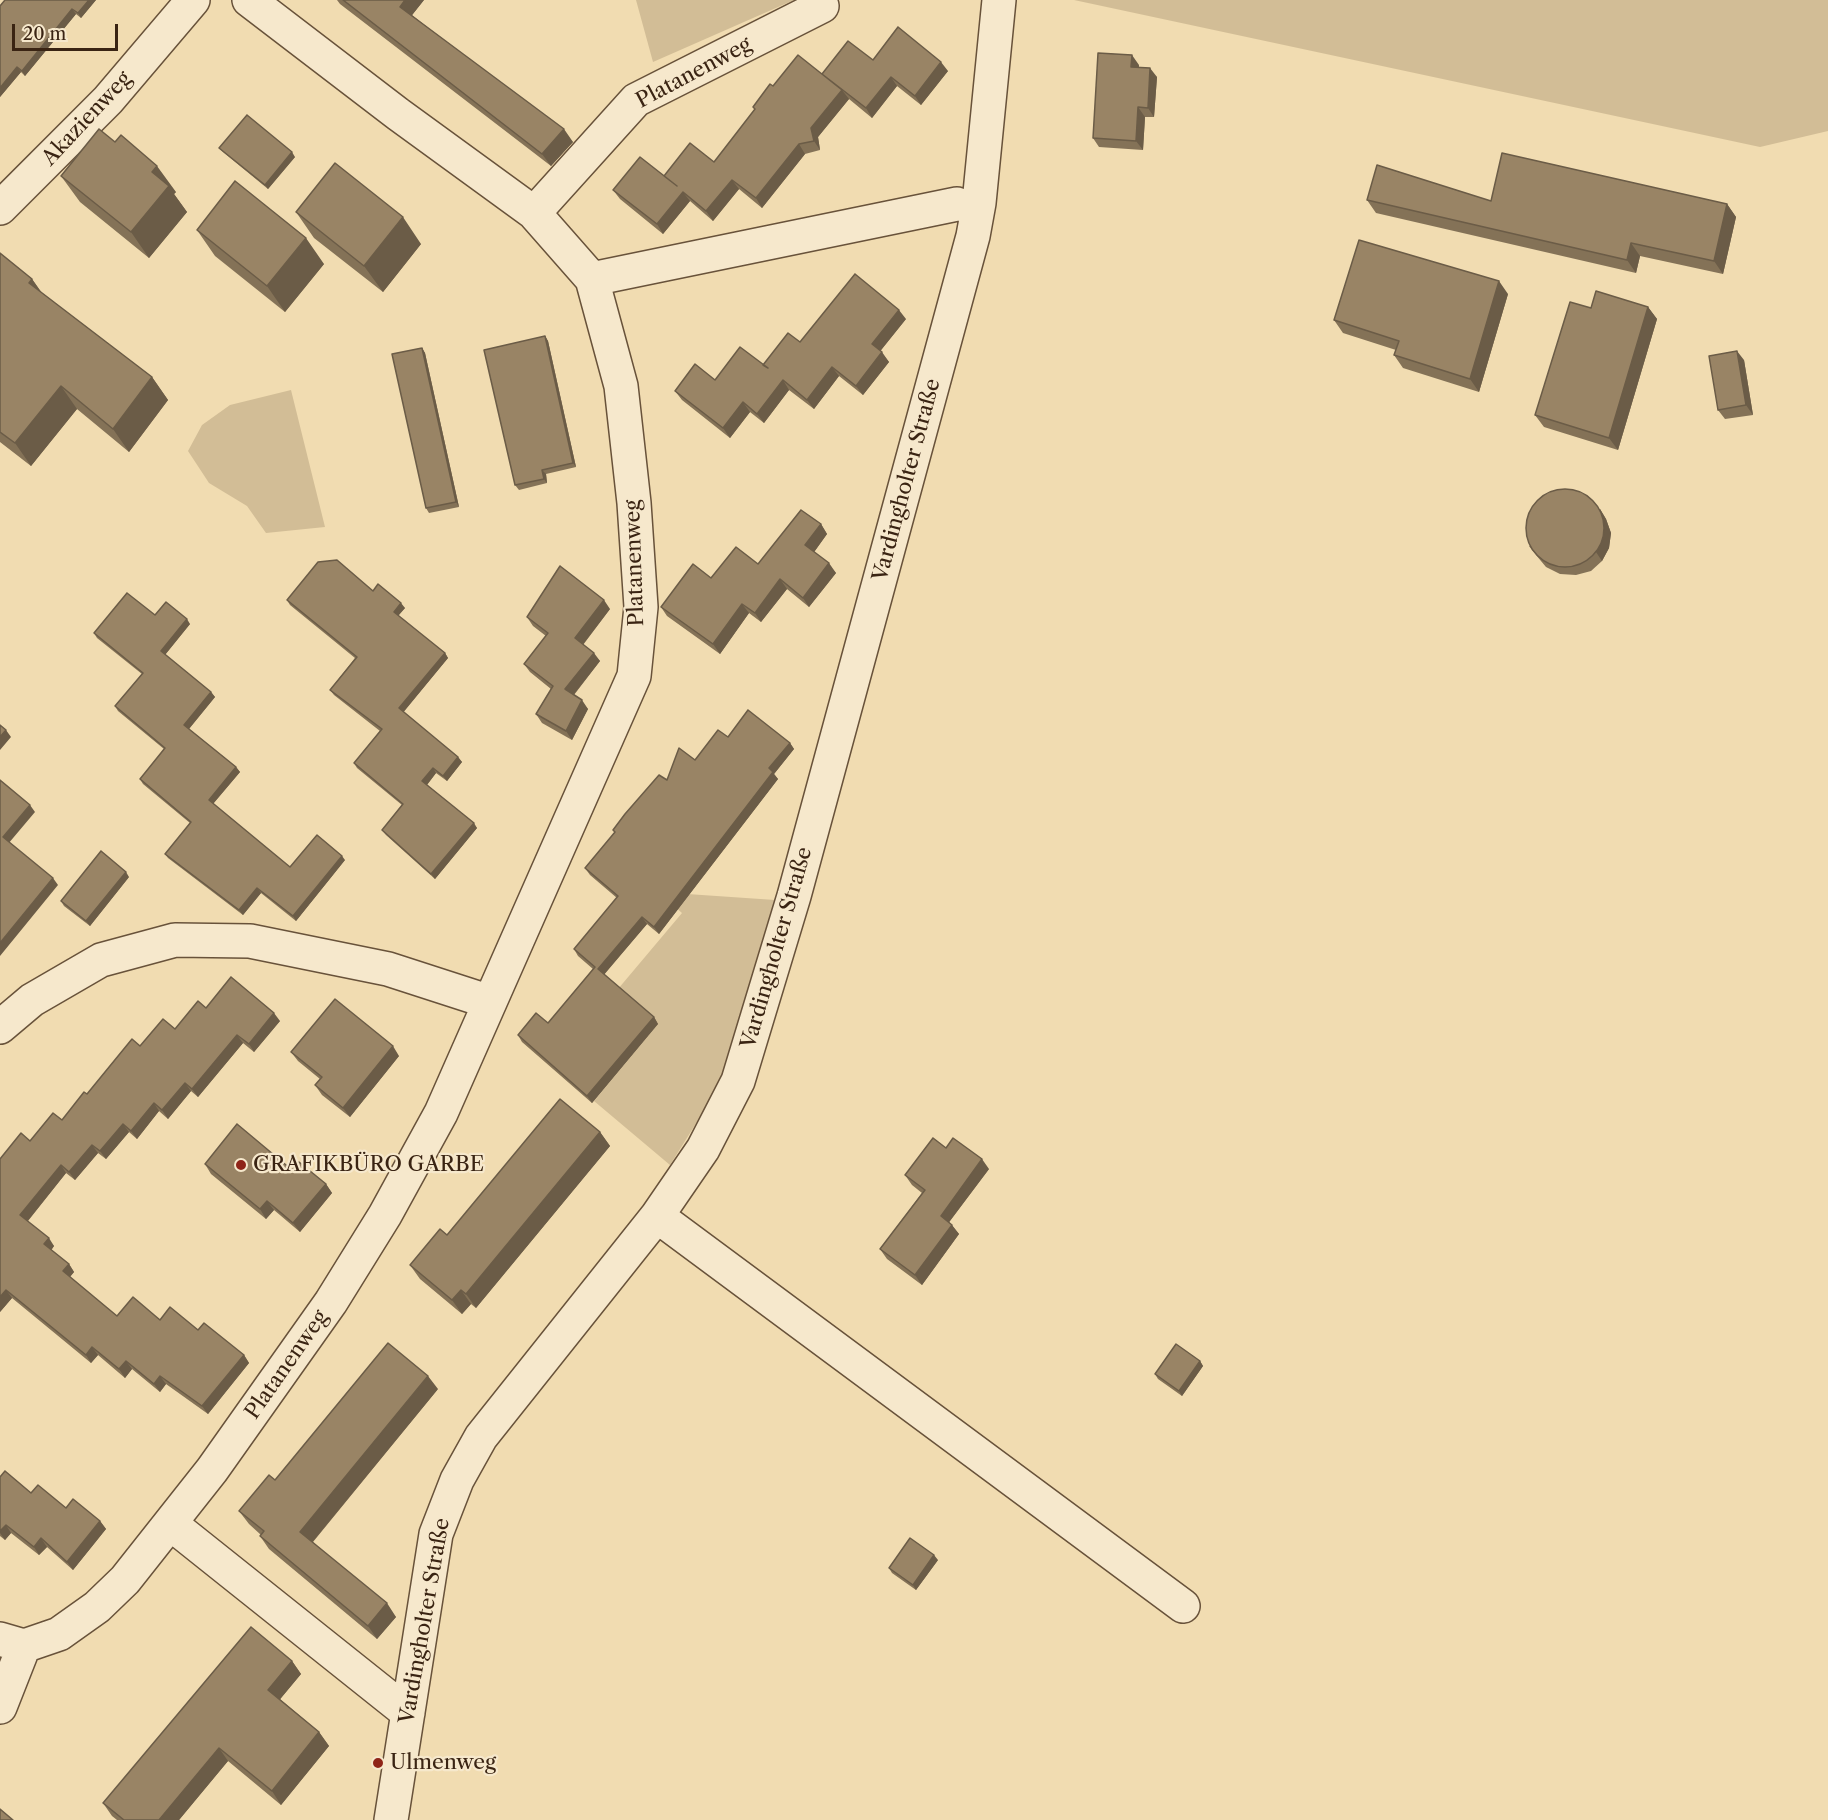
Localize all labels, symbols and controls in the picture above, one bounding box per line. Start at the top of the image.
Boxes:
scale bar [15,12,122,50]
text: 20 m [23,23,66,45]
street label: Platanenweg [632,32,756,114]
street label: Akazienweg [37,67,137,171]
street label: Vardingholter Straße [868,376,946,584]
street label: Platanenweg [620,499,650,627]
street label: Vardingholter Straße [736,844,818,1052]
place label: GRAFIKBÜRO GARBE [253,1152,484,1178]
marker: GRAFIKBÜRO GARBE [234,1158,248,1172]
street label: Platanenweg [240,1306,334,1424]
street label: Vardingholter Straße [395,1516,455,1726]
place label: Ulmenweg [390,1750,496,1776]
marker: Ulmenweg [371,1756,385,1770]

